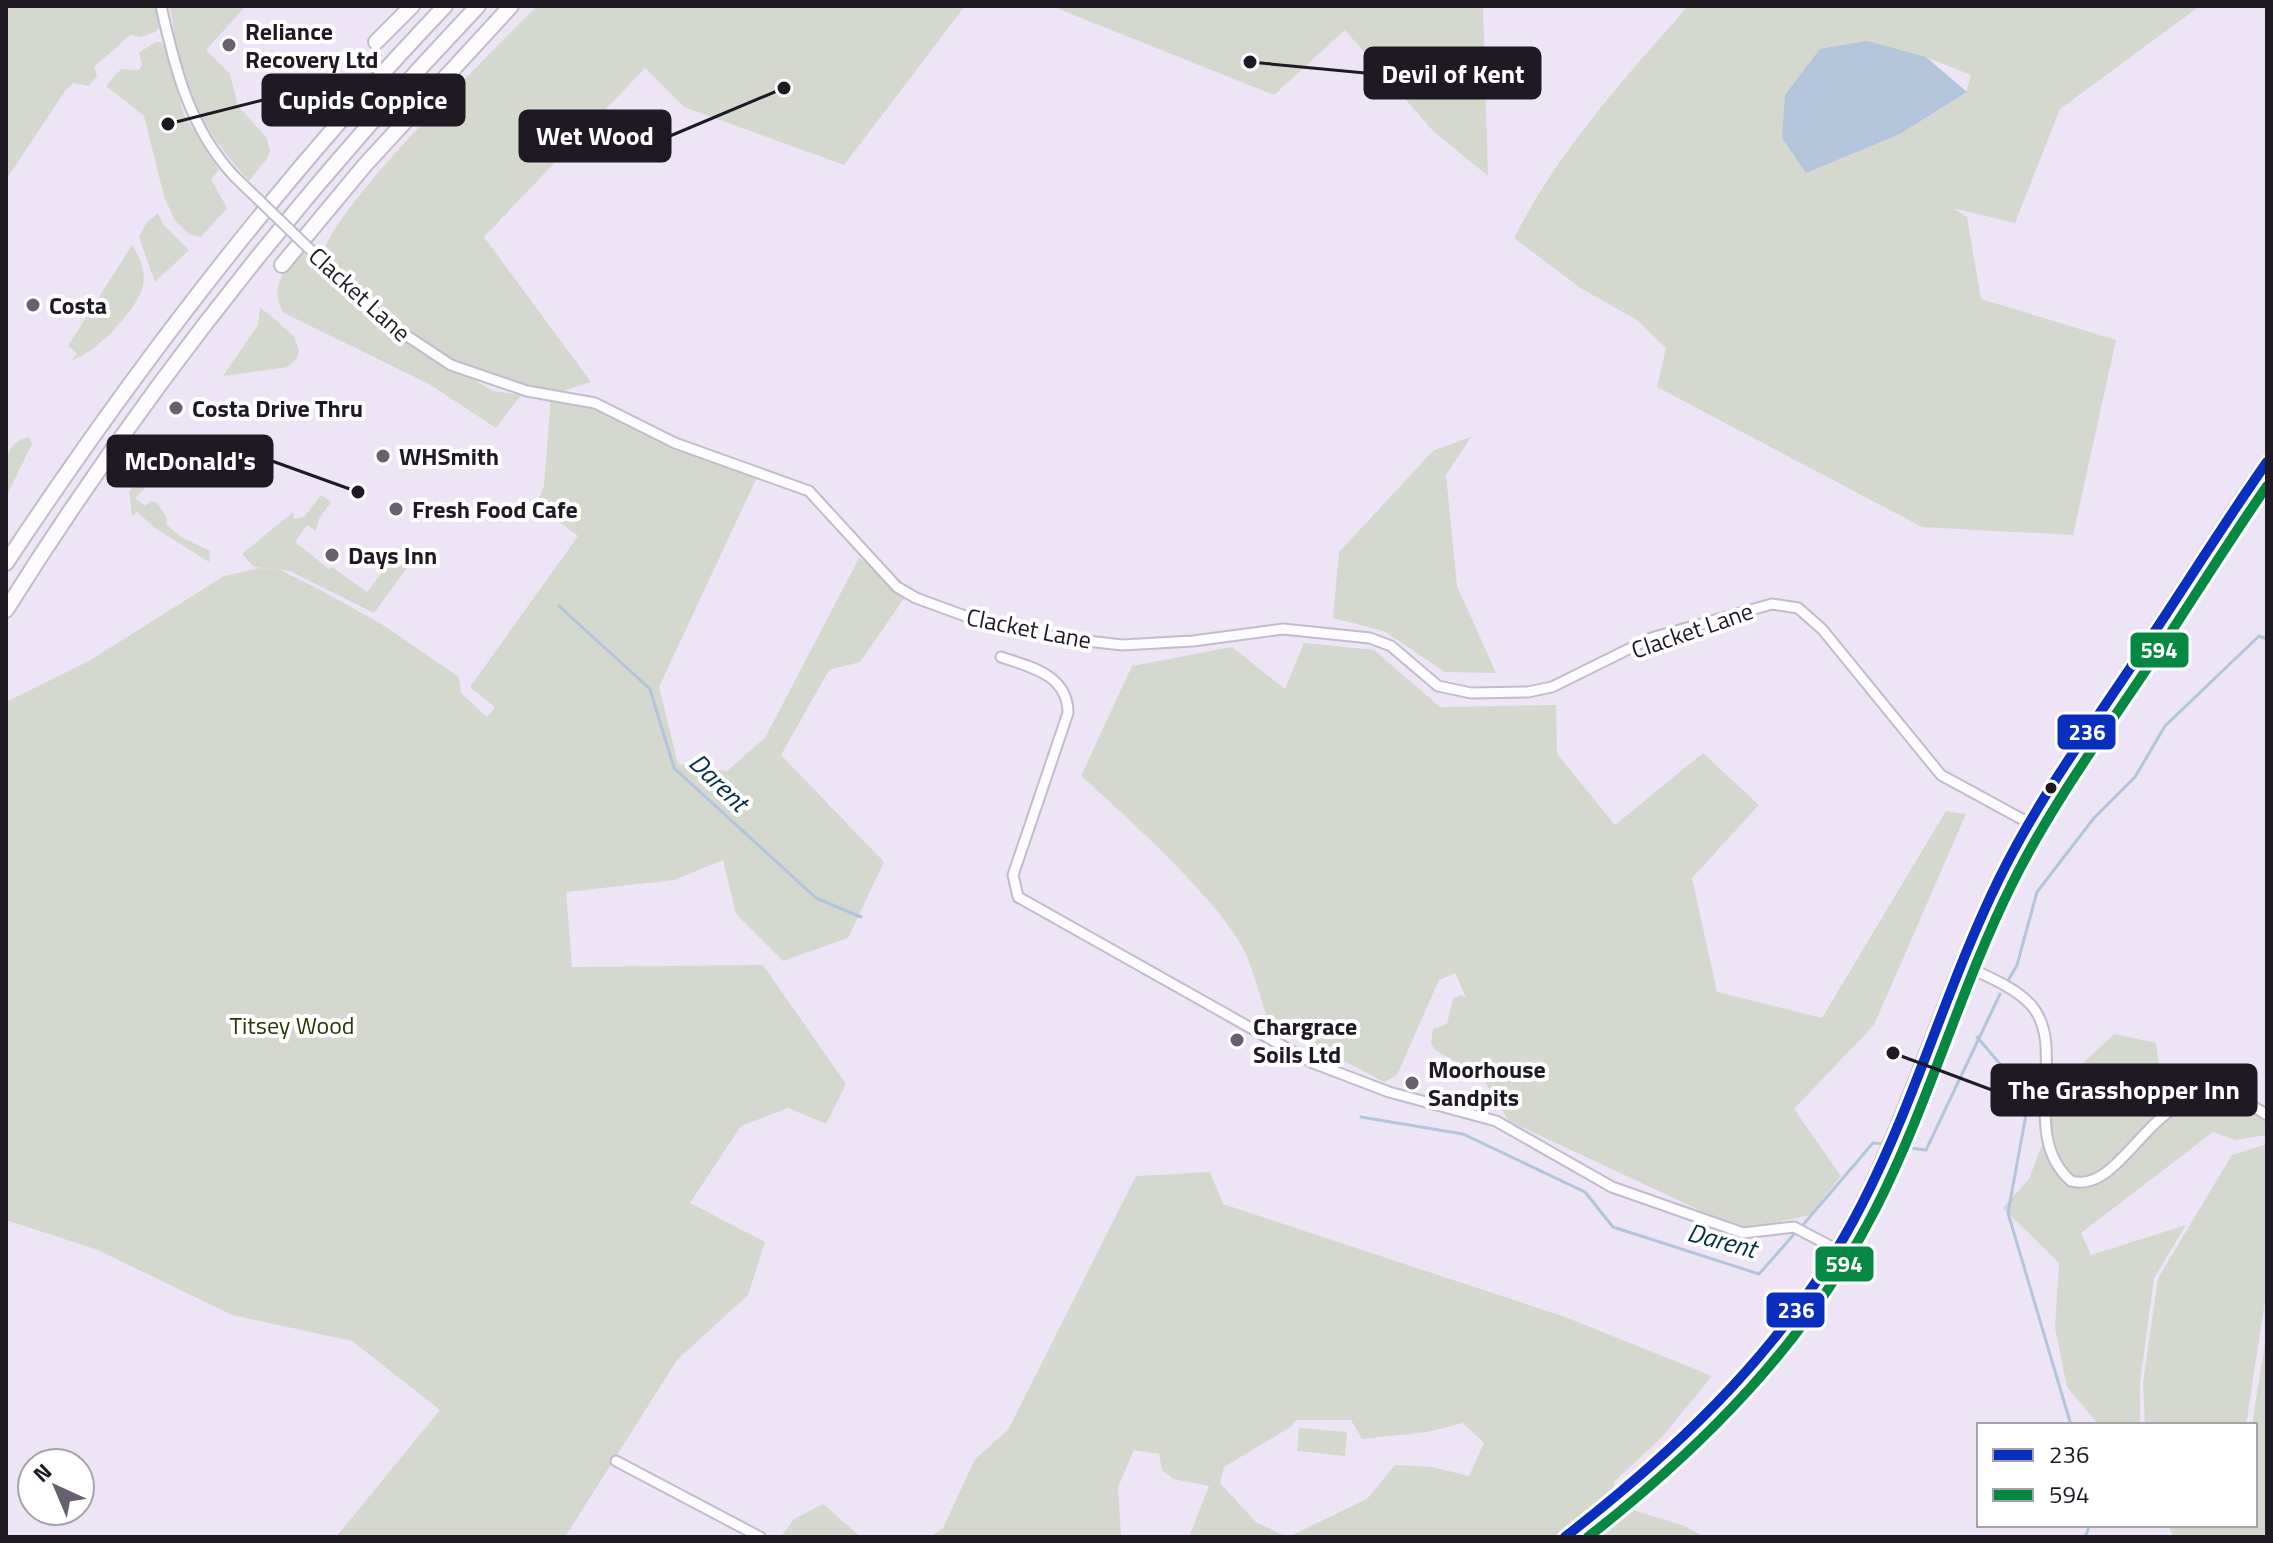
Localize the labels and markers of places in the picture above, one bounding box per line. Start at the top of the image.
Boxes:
place label: Reliance Recovery Ltd [245,13,378,77]
marker: Reliance Recovery Ltd [220,36,238,54]
callout: Devil of Kent [1365,48,1540,98]
callout: Cupids Coppice [263,75,464,125]
callout: Wet Wood [520,111,670,161]
place label: Costa [49,287,107,323]
marker: Costa [24,296,42,314]
place label: Costa Drive Thru [192,390,363,426]
marker: Costa Drive Thru [167,399,185,417]
callout: McDonald's [108,436,272,486]
place label: WHSmith [399,438,499,474]
marker: WHSmith [374,447,392,465]
place label: Fresh Food Cafe [412,491,578,527]
marker: Fresh Food Cafe [387,500,405,518]
place label: Days Inn [348,537,437,573]
marker: Days Inn [323,546,341,564]
unlabelled marker [2043,780,2059,796]
place label: Chargrace Soils Ltd [1253,1008,1357,1072]
marker: Chargrace Soils Ltd [1228,1031,1246,1049]
place label: Moorhouse Sandpits [1428,1051,1546,1115]
callout: The Grasshopper Inn [1992,1065,2256,1115]
marker: Moorhouse Sandpits [1403,1074,1421,1092]

